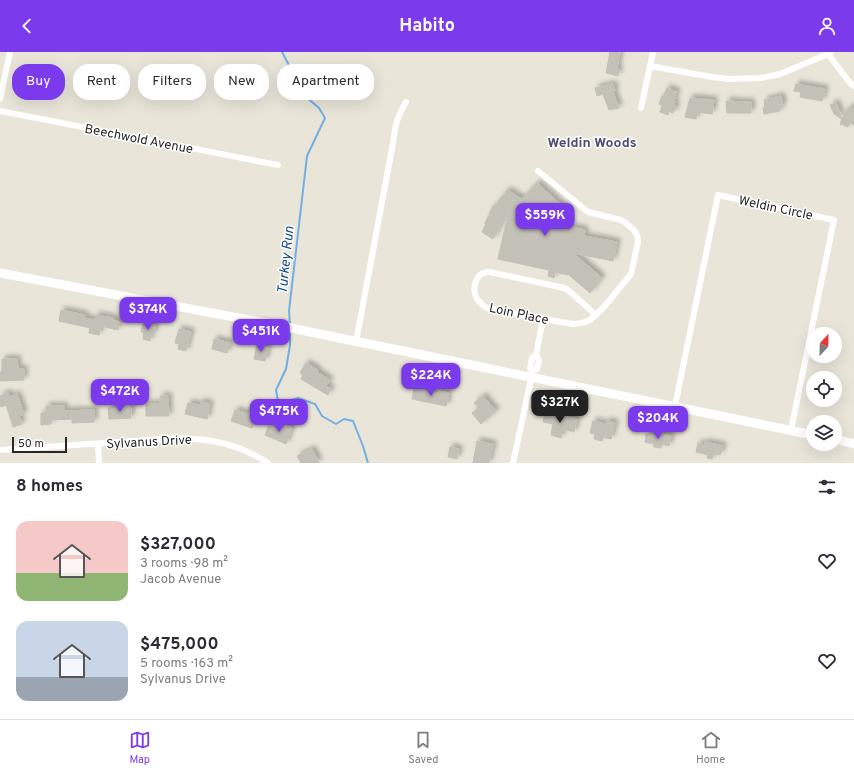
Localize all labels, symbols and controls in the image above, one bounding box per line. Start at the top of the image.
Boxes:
icon: back [16,15,38,37]
text: Habito [399,15,455,38]
icon: person [816,15,838,37]
chip: Buy [12,64,65,100]
chip: Rent [73,64,130,100]
chip: Filters [138,64,206,100]
chip: New [214,64,269,100]
chip: Apartment [277,64,374,100]
street label: Beechwold Avenue [83,122,194,158]
district label: Weldin Woods [547,135,637,152]
street label: Weldin Circle [737,193,814,225]
pin: $559K [517,203,573,237]
text: $559K [525,208,565,224]
water label: Turkey Run [274,225,299,295]
pin: $374K [120,297,176,331]
street label: Loin Place [487,301,550,329]
text: $374K [129,302,167,318]
pin: $451K [233,319,289,353]
text: $451K [242,324,280,340]
north arrow [806,327,842,363]
map controls [806,327,842,451]
pin: $224K [403,363,459,397]
text: $224K [410,368,452,384]
button: locate [806,371,842,407]
pin: $472K [92,379,148,413]
text: $472K [100,384,140,400]
pin: $327K [532,390,588,424]
text: $327K [540,395,580,411]
pin: $475K [251,399,307,433]
text: $475K [259,404,299,420]
pin: $204K [630,406,686,440]
text: $204K [637,411,679,427]
button: layers [806,415,842,451]
street label: Sylvanus Drive [106,433,192,453]
scale bar [12,435,67,454]
text: 50 m [18,437,44,451]
text: 8 homes [16,476,83,498]
icon: filters [816,476,838,498]
text: $327,000 [140,534,216,556]
icon: home [48,537,96,585]
icon: heart [816,550,838,572]
text: 3 rooms · 98 m² [140,556,228,572]
text: Jacob Avenue [140,572,221,588]
text: $475,000 [140,634,219,656]
icon: home [48,637,96,685]
icon: heart [816,650,838,672]
text: 5 rooms · 163 m² [140,656,233,672]
text: Sylvanus Drive [140,672,226,688]
tab: Map [129,729,151,767]
tab: Saved [408,729,439,767]
tab: Home [696,729,725,767]

